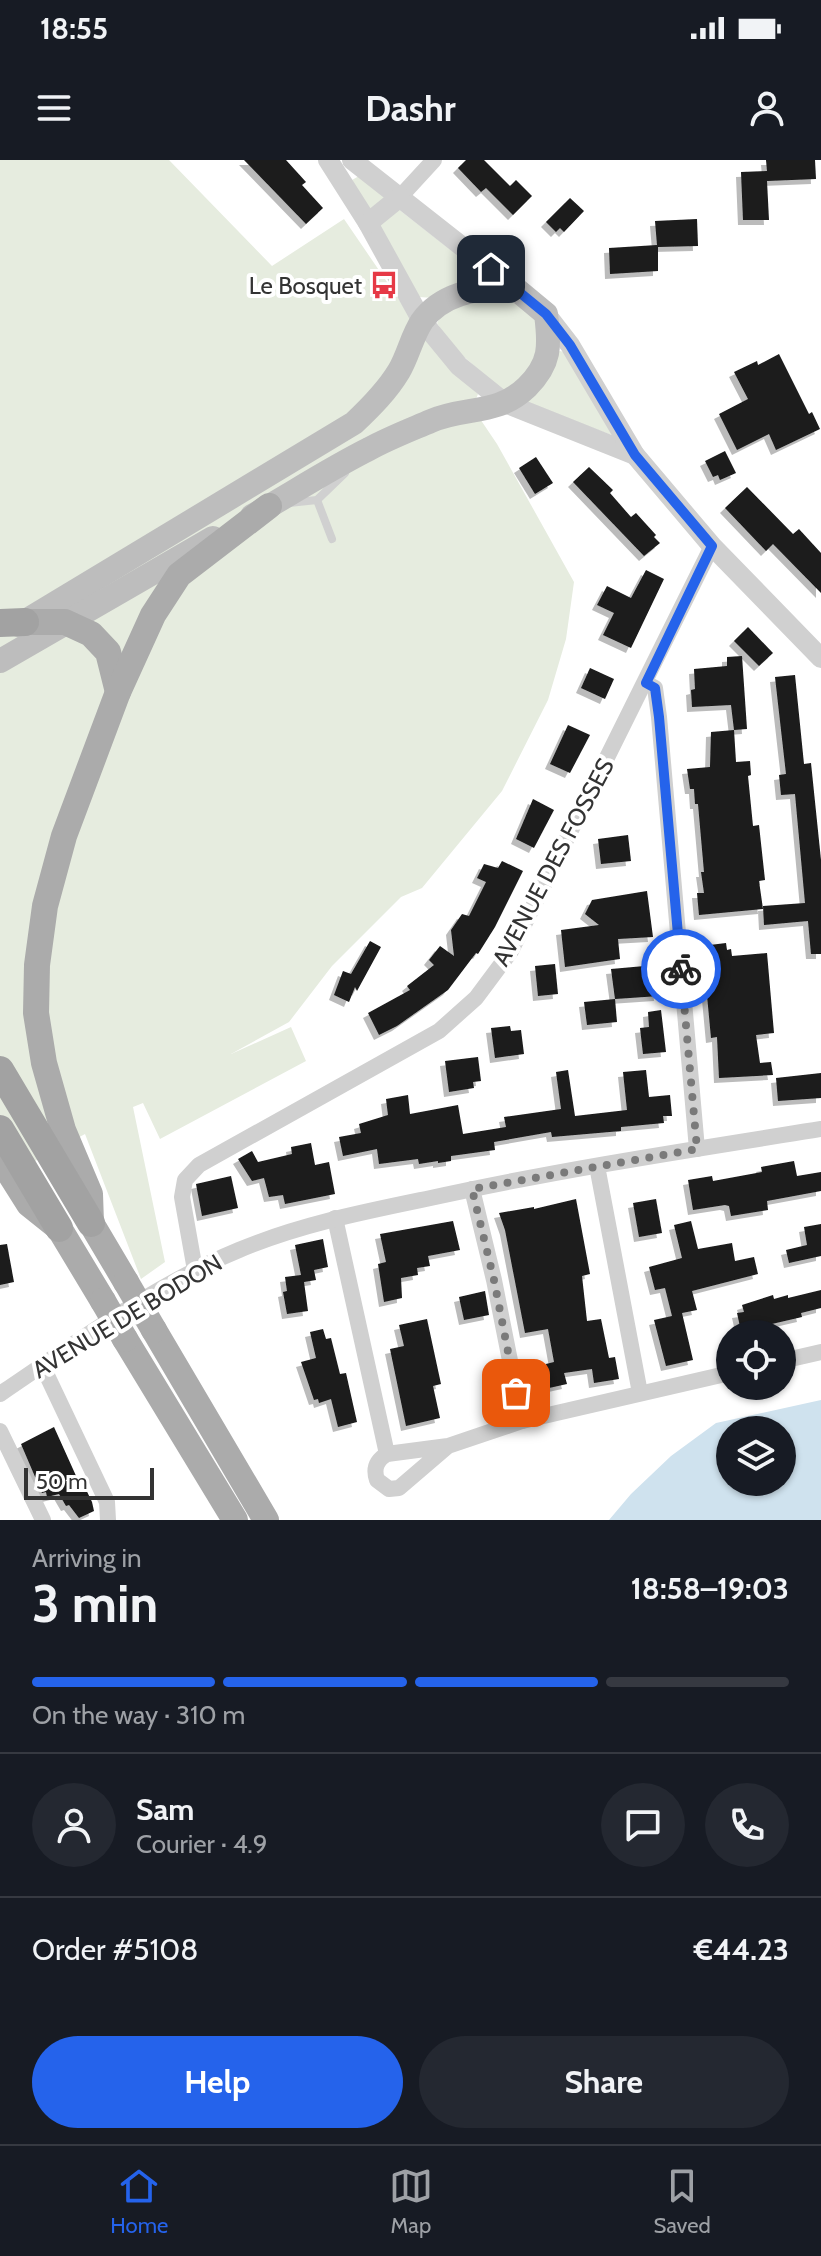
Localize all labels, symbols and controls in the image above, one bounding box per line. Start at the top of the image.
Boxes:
text: 18:55 [40,10,108,47]
icon: menu [32,86,76,130]
text: Dashr [365,86,456,130]
icon: person [745,86,789,130]
pin [457,235,525,303]
icon: home [469,247,513,291]
bus stop icon: Le Bosquet [369,270,399,300]
place label: Le Bosquet [249,271,362,300]
street label: AVENUE DES FOSSES [486,753,620,971]
courier [641,929,721,1009]
icon: bike [659,947,703,991]
street label: AVENUE DE BODON [27,1248,227,1384]
map controls [716,1320,796,1496]
button: locate [716,1320,796,1400]
pin [482,1359,550,1427]
icon: bag [494,1371,538,1415]
button: layers [716,1416,796,1496]
scale bar [24,1464,154,1500]
text: 50 m [36,1468,88,1495]
text: Arriving in [32,1542,142,1574]
text: 18:58–19:03 [631,1570,789,1607]
text: 3 min [32,1572,158,1635]
text: On the way · 310 m [32,1699,245,1731]
button: person [32,1783,116,1867]
button: chat [601,1783,685,1867]
button: phone [705,1783,789,1867]
text: Sam [136,1791,194,1828]
text: Courier · 4.9 [136,1828,268,1860]
text: Order #5108 [32,1931,198,1968]
text: €44.23 [694,1931,789,1968]
button: Help [32,2036,403,2128]
button: Share [419,2036,789,2128]
tab: Home [110,2164,168,2239]
tab: Map [389,2164,433,2239]
tab: Saved [654,2164,711,2239]

